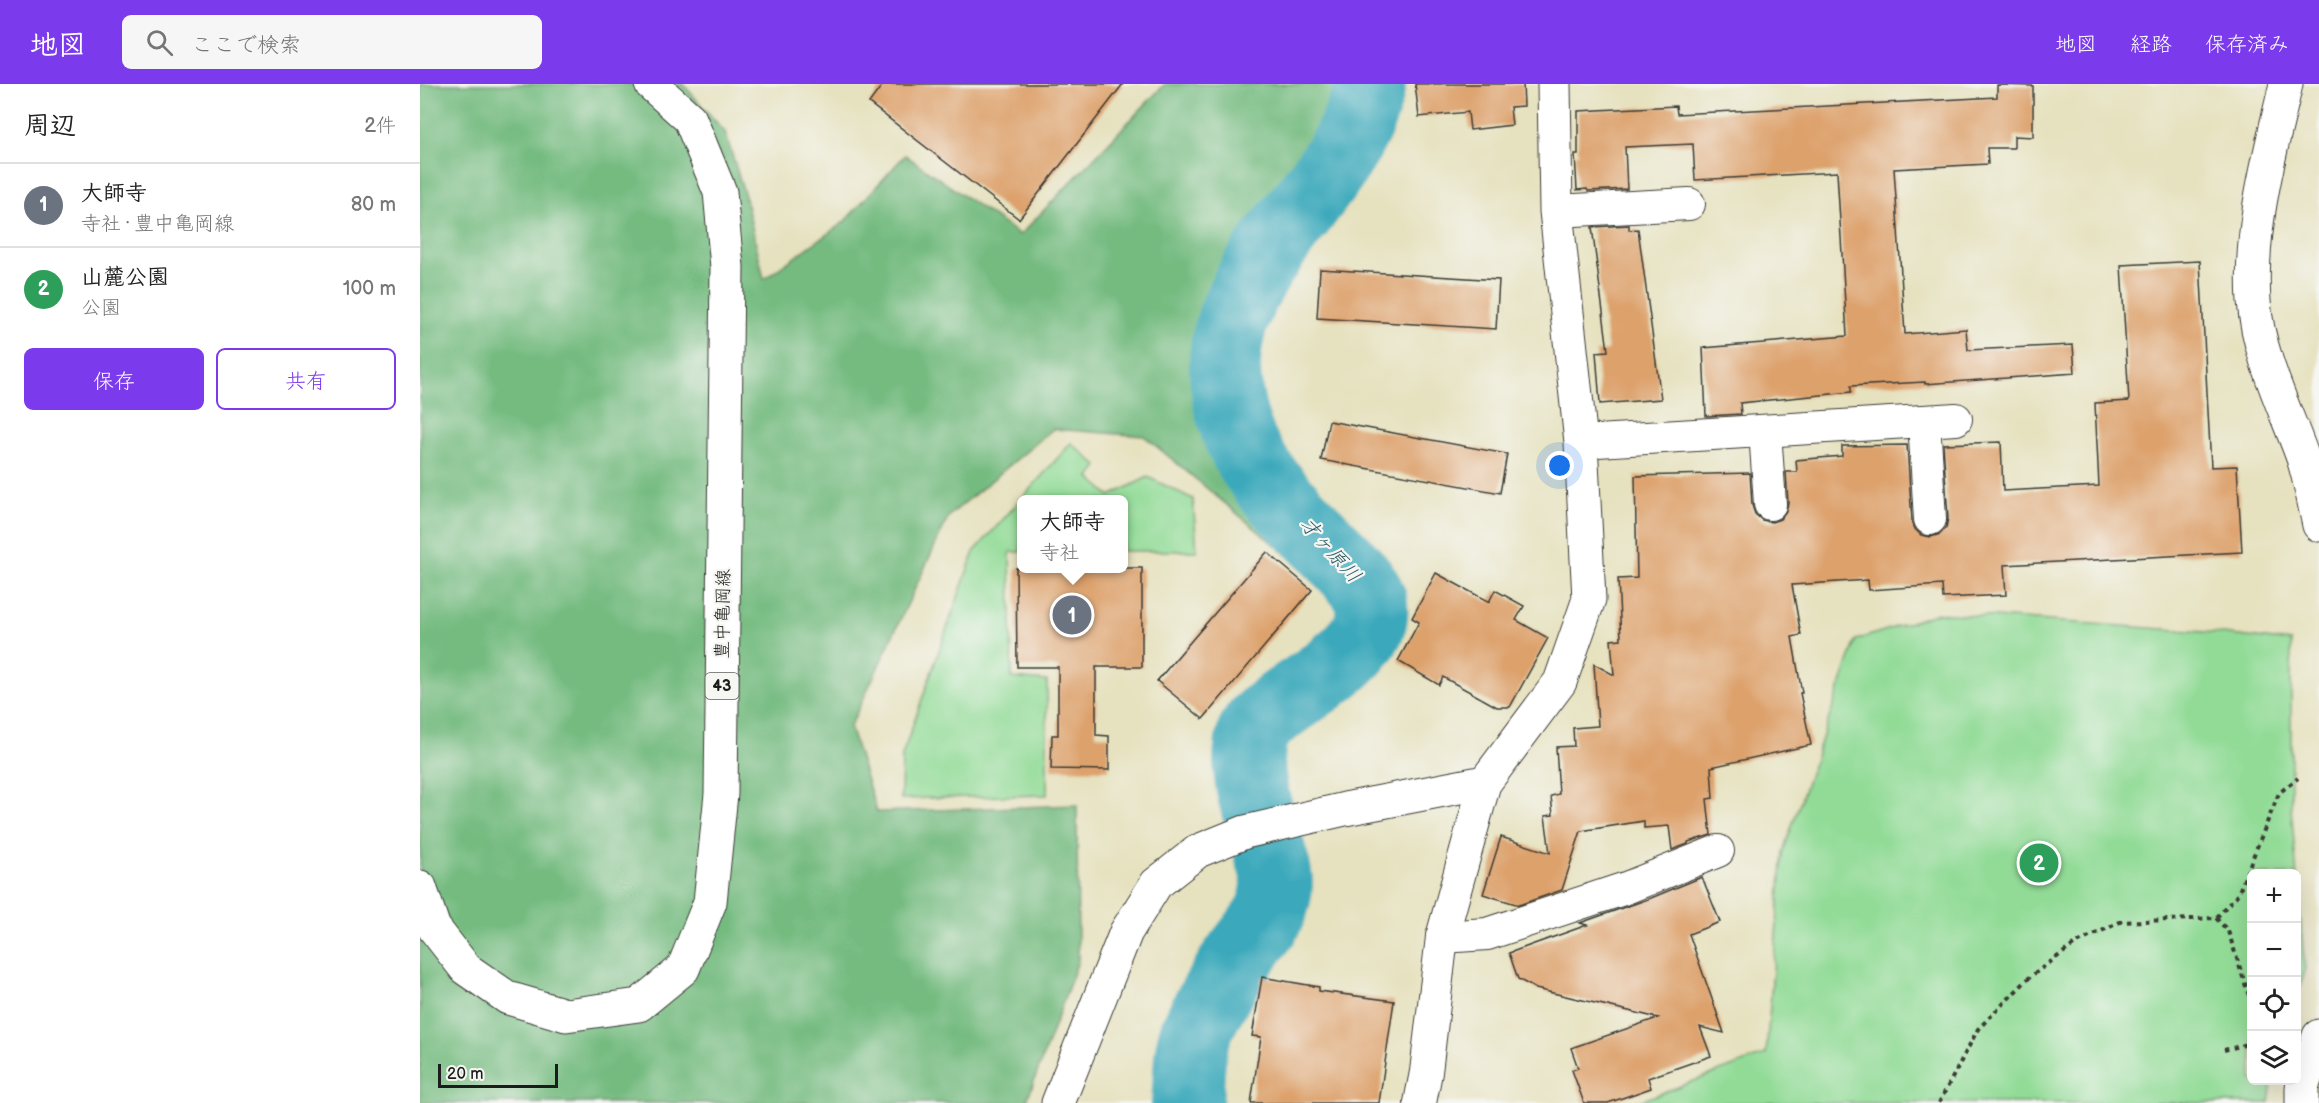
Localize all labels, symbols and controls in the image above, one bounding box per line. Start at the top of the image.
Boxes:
search box [122,15,542,69]
icon: search [143,26,176,59]
text: 地図 [30,29,86,62]
text: ここで検索 [191,32,301,59]
text: 地図 [2055,32,2097,57]
text: 経路 [2130,32,2172,57]
text: 保存済み [2205,32,2289,57]
text: 周辺 [24,111,76,142]
text: 2件 [364,114,396,138]
text: 大師寺 [81,180,147,207]
text: 1 [39,193,48,217]
text: 80 m [351,193,396,217]
text: 寺社 · 豊中亀岡線 [81,212,234,236]
text: 山麓公園 [81,264,169,291]
text: 2 [38,277,49,301]
text: 100 m [343,277,396,301]
text: 公園 [81,296,121,320]
button: 保存 [24,348,204,410]
button: 共有 [216,348,396,410]
your location [1545,451,1574,480]
popup [1017,495,1128,573]
text: 大師寺 [1039,509,1106,536]
water label: 才ヶ原川 [1294,512,1366,588]
text: 寺社 [1039,541,1079,565]
street label: 豊中亀岡線 [712,569,734,659]
pin: 1 [1052,592,1092,638]
road number: 43 [706,673,738,699]
pin: 2 [2020,840,2058,886]
map controls [2247,869,2301,1085]
button: + [2247,869,2301,923]
button: − [2247,923,2301,977]
button: locate [2247,977,2301,1031]
button: layers [2247,1031,2301,1085]
scale bar [438,1061,558,1088]
text: 20 m [447,1065,483,1084]

